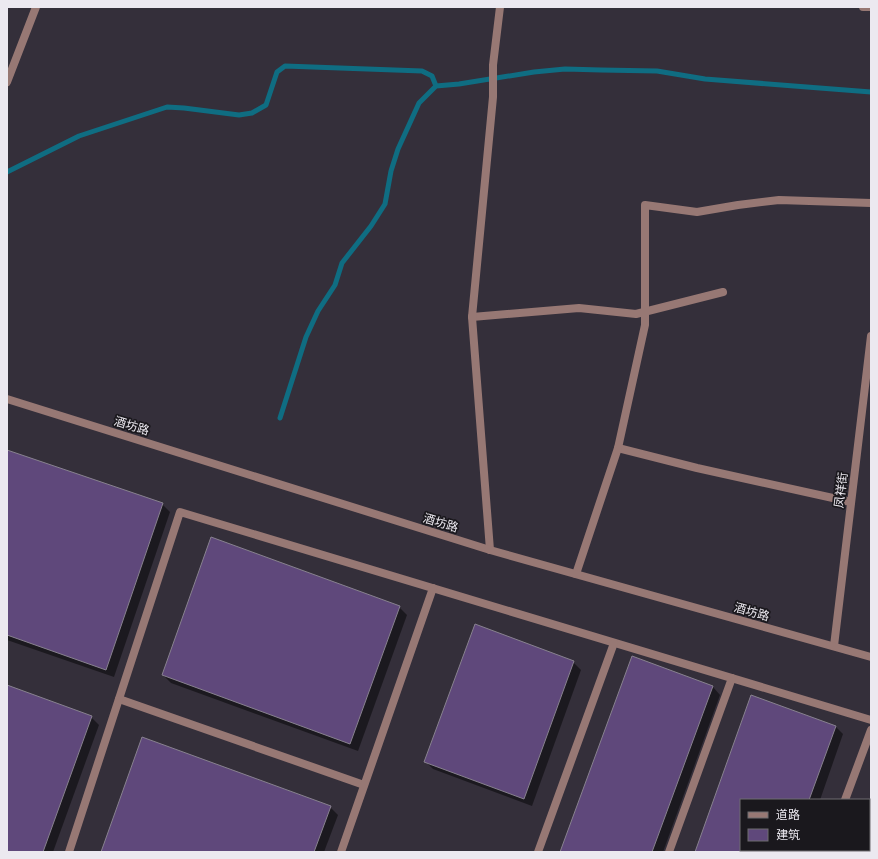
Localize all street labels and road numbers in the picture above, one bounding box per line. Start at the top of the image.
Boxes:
street label: 酒坊路 [113,413,151,437]
street label: 凤祥街 [831,471,849,509]
street label: 酒坊路 [422,510,460,534]
street label: 酒坊路 [733,599,771,623]

